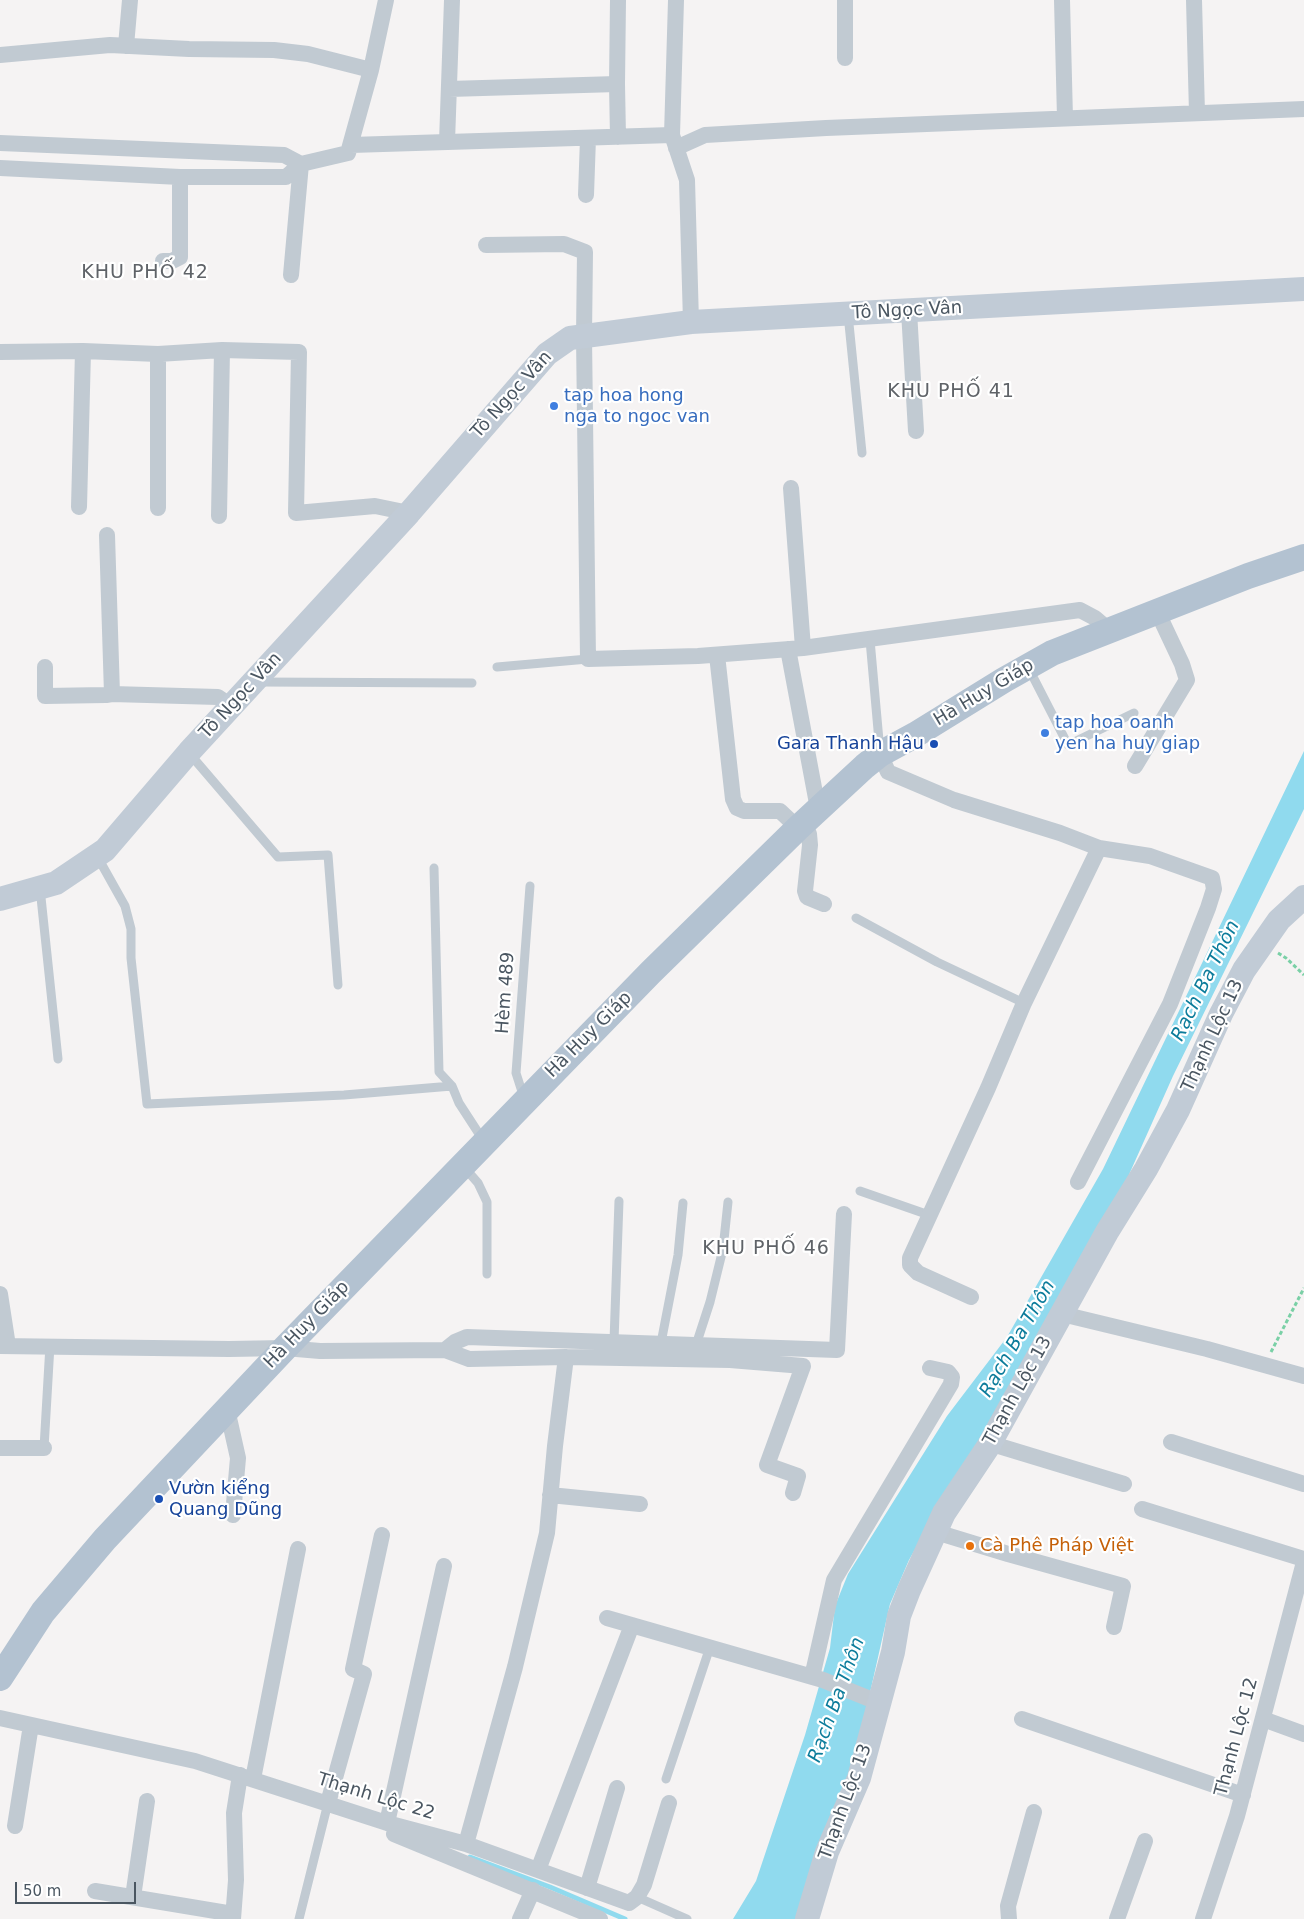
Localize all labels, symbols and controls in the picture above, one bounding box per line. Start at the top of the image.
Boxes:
district label: KHU PHỐ 42 [80,262,210,284]
street label: Tô Ngọc Vân [851,297,963,325]
street label: Tô Ngọc Vân [467,347,557,443]
district label: KHU PHỐ 41 [886,381,1016,403]
place label: tap hoa hong nga to ngoc van [564,385,710,428]
marker: tap hoa hong nga to ngoc van [548,400,560,412]
street label: Tô Ngọc Vân [196,648,286,744]
street label: Hà Huy Giáp [930,655,1038,731]
place label: tap hoa oanh yen ha huy giap [1055,712,1200,754]
marker: tap hoa oanh yen ha huy giap [1039,727,1051,739]
place label: Gara Thanh Hậu [777,733,924,755]
marker: Gara Thanh Hậu [928,738,940,750]
water label: Rạch Ba Thôn [1167,917,1245,1045]
street label: Hèm 489 [492,951,520,1035]
street label: Thạnh Lộc 13 [1178,976,1248,1096]
street label: Hà Huy Giáp [541,987,637,1083]
district label: KHU PHỐ 46 [701,1238,831,1260]
water label: Rạch Ba Thôn [975,1276,1061,1402]
street label: Hà Huy Giáp [260,1277,354,1373]
street label: Thạnh Lộc 13 [979,1333,1057,1449]
place label: Vườn kiểng Quang Dũng [169,1478,282,1520]
marker: Vườn kiểng Quang Dũng [153,1493,165,1505]
place label: Cà Phê Pháp Việt [980,1535,1134,1557]
marker: Cà Phê Pháp Việt [964,1540,976,1552]
water label: Rạch Ba Thôn [804,1634,870,1766]
street label: Thạnh Lộc 12 [1211,1676,1263,1798]
street label: Thạnh Lộc 13 [815,1741,877,1863]
street label: Thạnh Lộc 22 [315,1769,437,1825]
scale bar [18,1872,139,1904]
text: 50 m [23,1882,61,1900]

